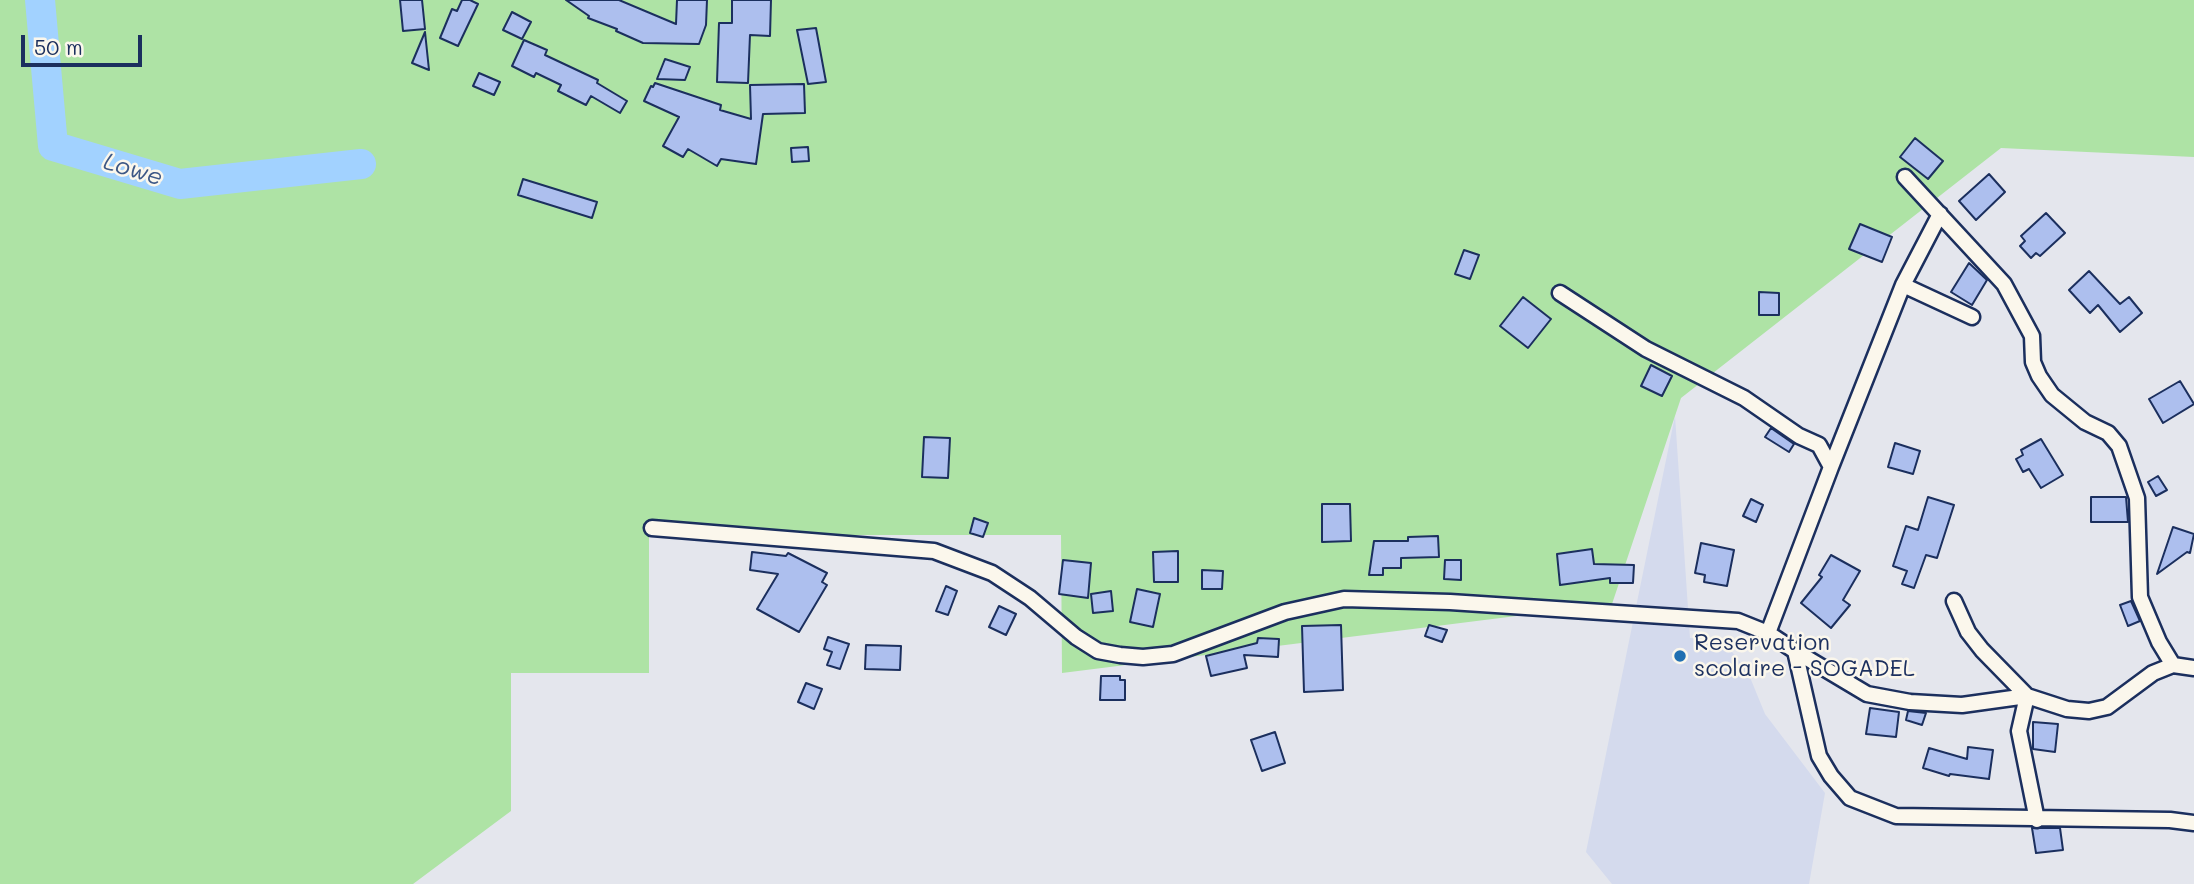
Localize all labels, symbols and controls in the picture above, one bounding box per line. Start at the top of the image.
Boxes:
scale bar [24,21,145,65]
text: 50 m [34,33,83,60]
water label: Lowe [100,147,166,193]
place label: Reservation scolaire - SOGADEL [1694,629,1915,683]
marker: Reservation scolaire - SOGADEL [1672,648,1688,664]

